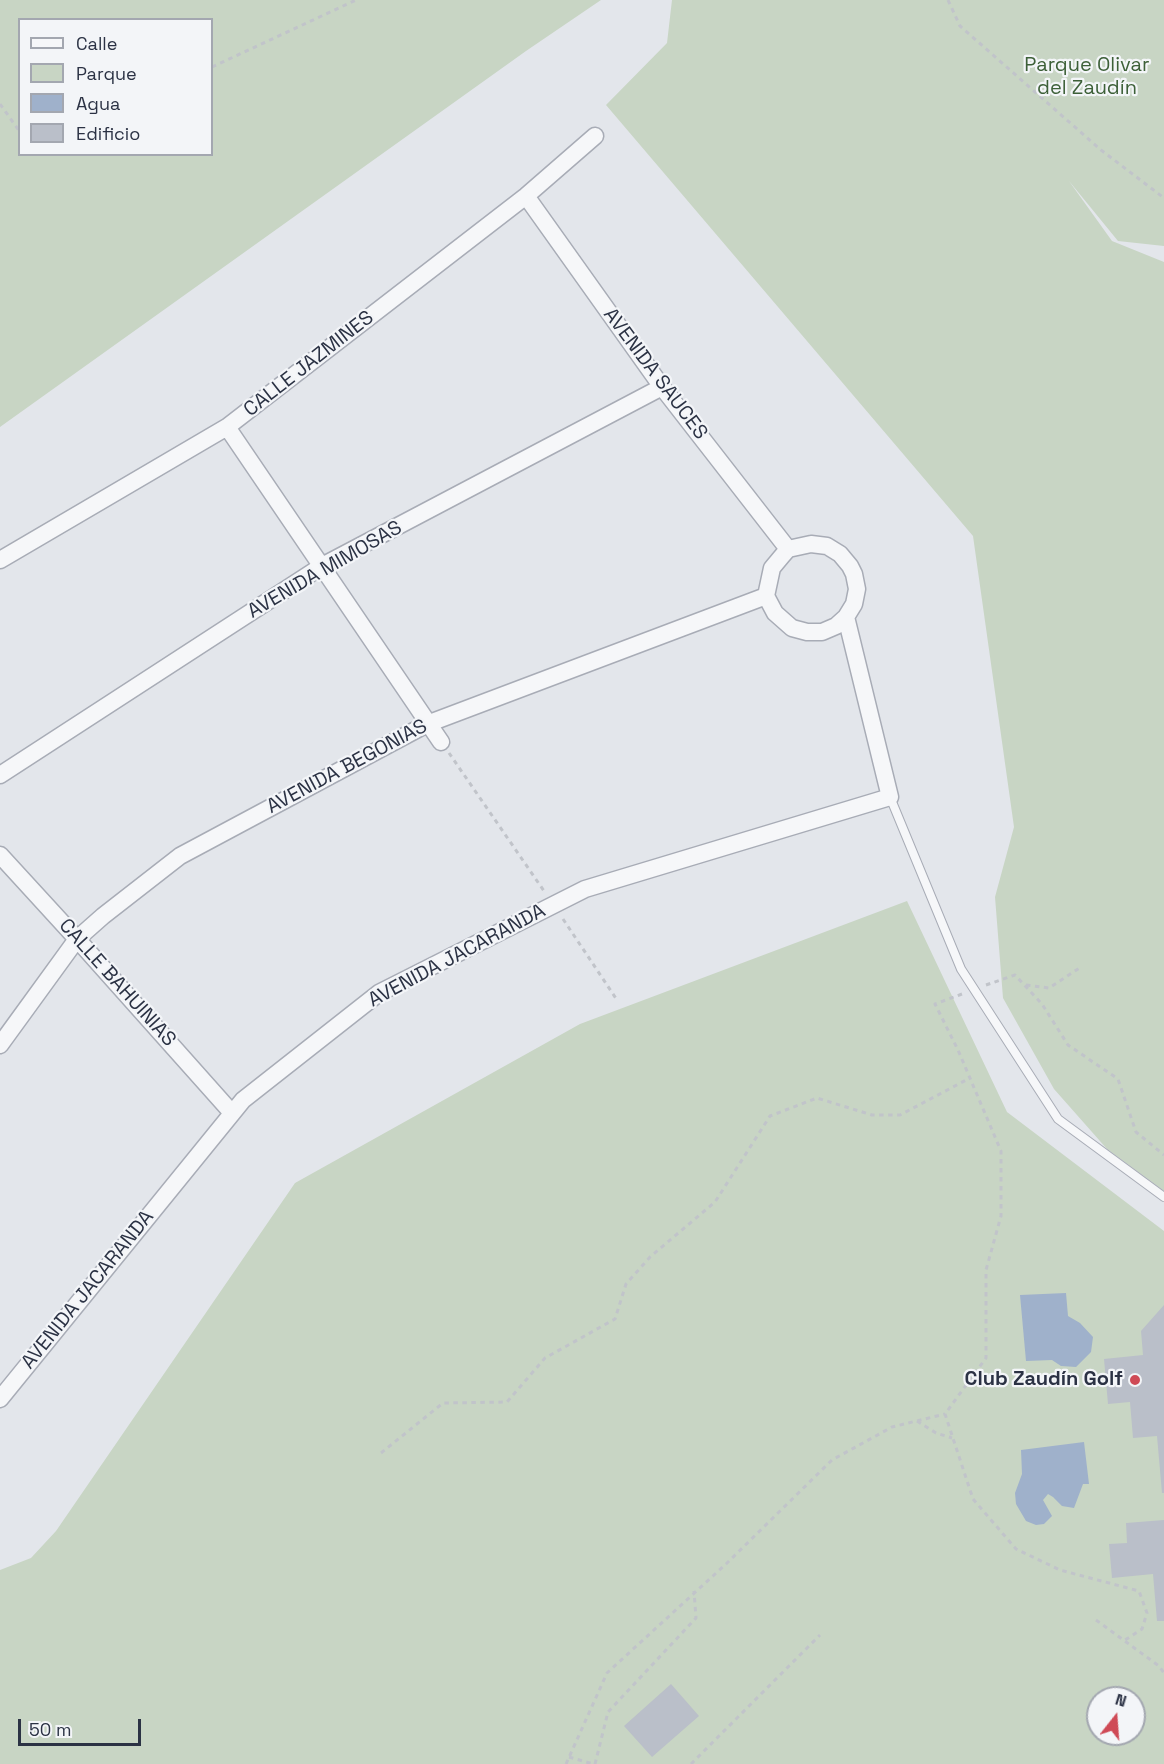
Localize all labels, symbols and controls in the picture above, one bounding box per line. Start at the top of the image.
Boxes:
legend [18,18,213,156]
text: Calle [76,32,117,55]
park label: Parque Olivar del Zaudín [1024,54,1150,101]
text: Parque [76,62,137,85]
text: Agua [76,92,120,115]
text: Edificio [76,122,140,145]
street label: AVENIDA SAUCES [598,304,712,444]
street label: CALLE JAZMINES [239,306,379,422]
street label: AVENIDA MIMOSAS [244,516,406,624]
street label: AVENIDA BEGONIAS [263,715,431,819]
street label: AVENIDA JACARANDA [364,899,550,1013]
street label: CALLE BAHUINIAS [53,914,181,1052]
street label: AVENIDA JACARANDA [17,1206,159,1374]
place label: Club Zaudín Golf [965,1368,1123,1392]
marker: Club Zaudín Golf [1128,1373,1142,1387]
north arrow [1086,1686,1146,1746]
text: N [1113,1689,1129,1712]
scale bar [21,1707,144,1745]
text: 50 m [29,1718,71,1741]

